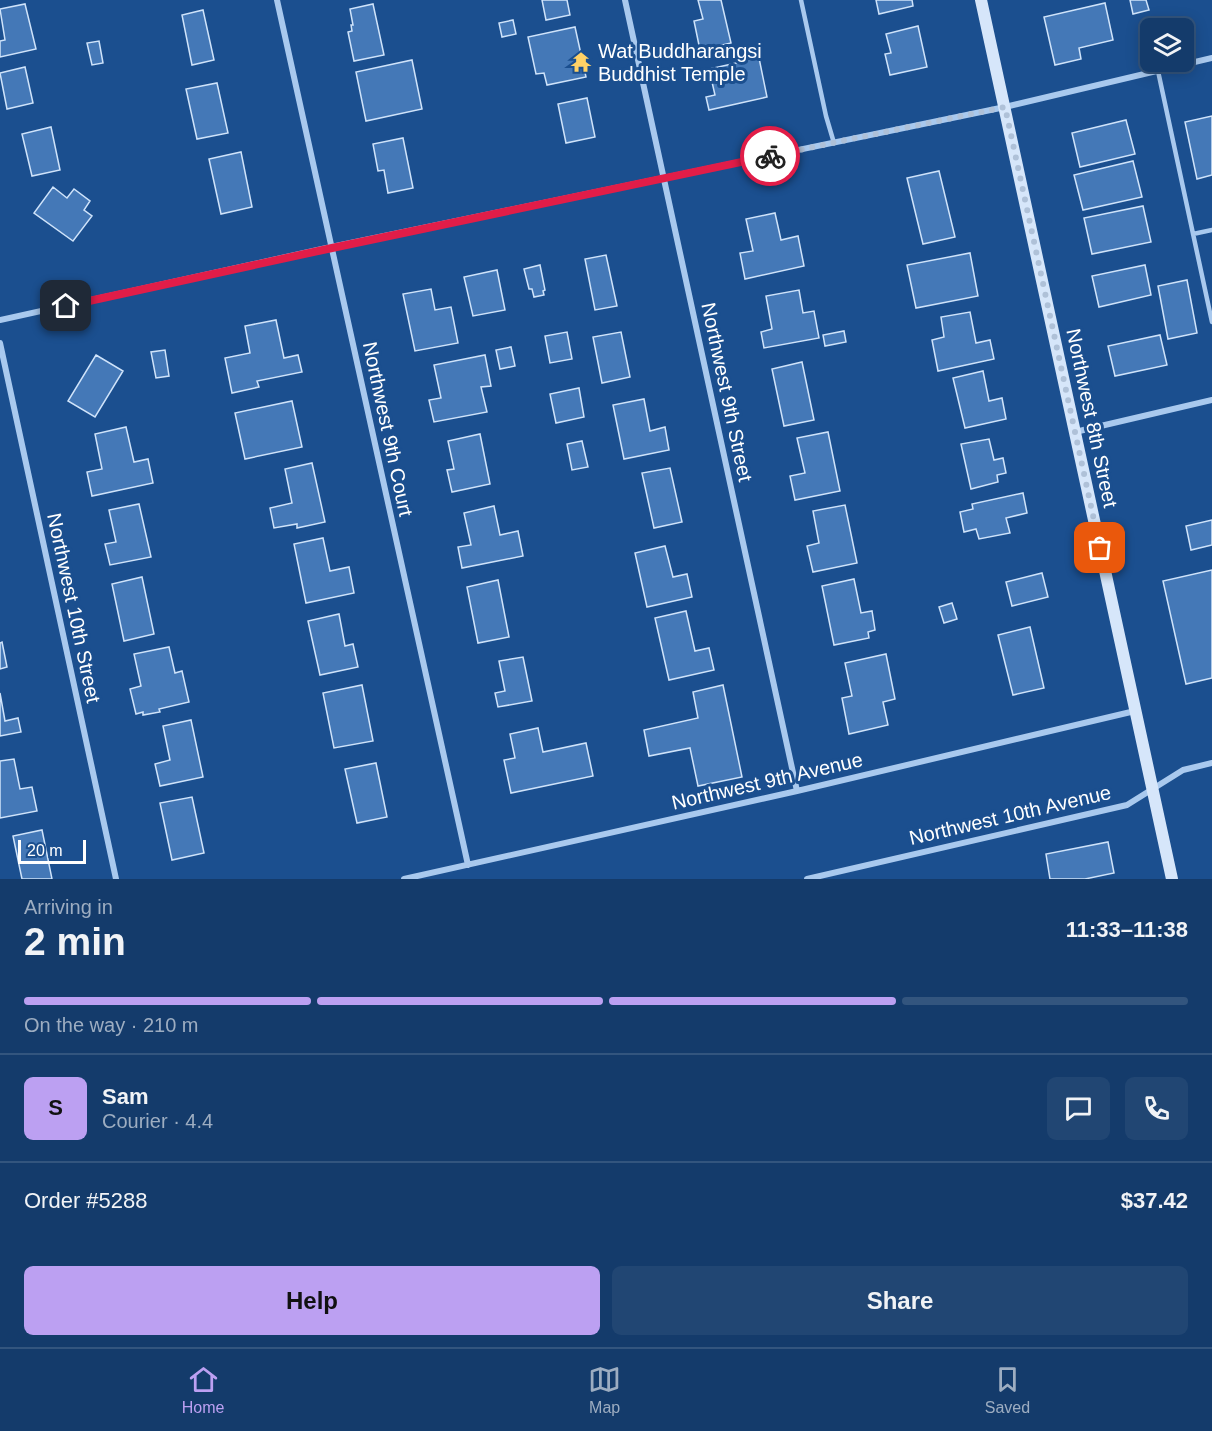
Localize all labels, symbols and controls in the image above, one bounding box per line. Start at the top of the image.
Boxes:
map controls [1140,18,1194,72]
button: layers [1140,18,1194,72]
place label: Wat Buddharangsi Buddhist Temple [598,40,762,85]
temple icon: Wat Buddharangsi Buddhist Temple [569,50,593,74]
courier [740,126,800,186]
icon: bike [754,140,787,173]
pin [40,280,91,331]
icon: home [49,289,82,322]
street label: Northwest 9th Street [697,301,757,484]
street label: Northwest 8th Street [1062,327,1122,510]
street label: Northwest 9th Court [359,340,417,519]
street label: Northwest 10th Street [43,511,105,705]
pin [1074,522,1125,573]
icon: bag [1083,531,1116,564]
street label: Northwest 9th Avenue [669,748,865,814]
street label: Northwest 10th Avenue [907,781,1113,849]
scale bar [18,837,86,864]
text: 20 m [27,842,63,859]
text: Arriving in [24,896,113,918]
text: 11:33–11:38 [1066,917,1188,942]
text: 2 min [24,920,126,963]
text: On the way · 210 m [24,1014,199,1036]
button: chat [1047,1077,1110,1140]
button: phone [1125,1077,1188,1140]
text: Sam [102,1084,148,1109]
text: S [48,1095,63,1120]
text: Courier · 4.4 [102,1110,213,1132]
text: Order #5288 [24,1188,148,1213]
text: $37.42 [1121,1188,1188,1213]
button: Help [24,1266,600,1335]
button: Share [612,1266,1188,1335]
tab: Home [182,1363,225,1417]
tab: Map [588,1363,621,1417]
tab: Saved [985,1363,1030,1417]

